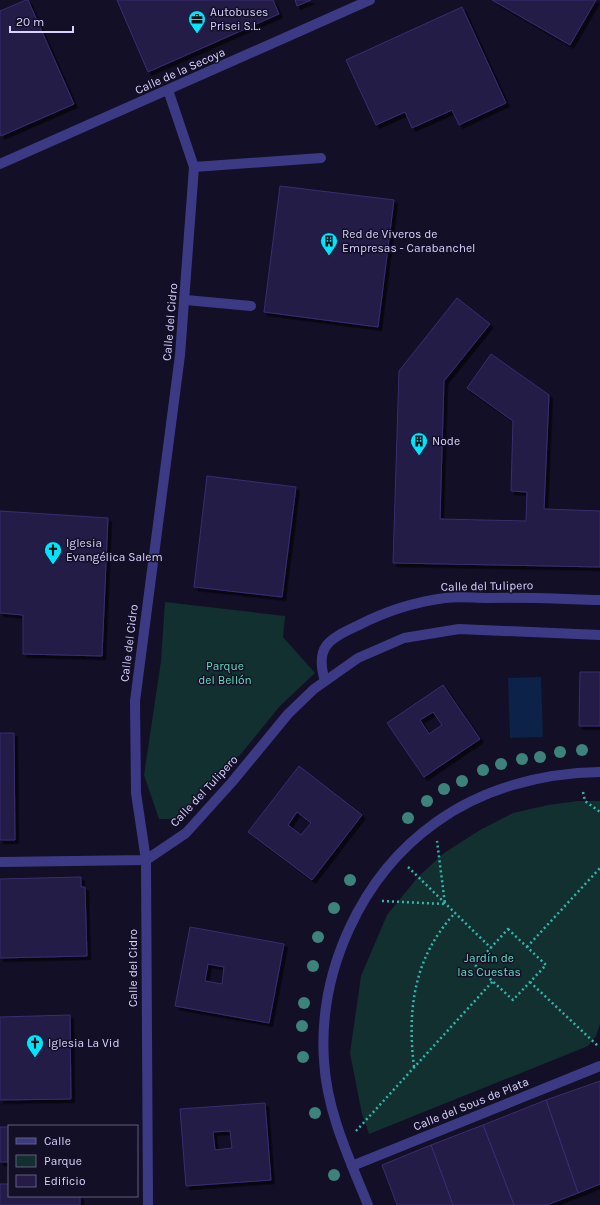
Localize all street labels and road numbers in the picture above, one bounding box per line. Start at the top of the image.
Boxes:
street label: Calle de la Secoya [133,45,227,97]
street label: Calle del Cidro [160,282,180,362]
street label: Calle del Tulipero [441,578,533,594]
street label: Calle del Cidro [117,603,141,683]
street label: Calle del Tulipero [167,752,241,830]
street label: Calle del Cidro [126,929,140,1007]
street label: Calle del Sous de Plata [411,1074,531,1134]

